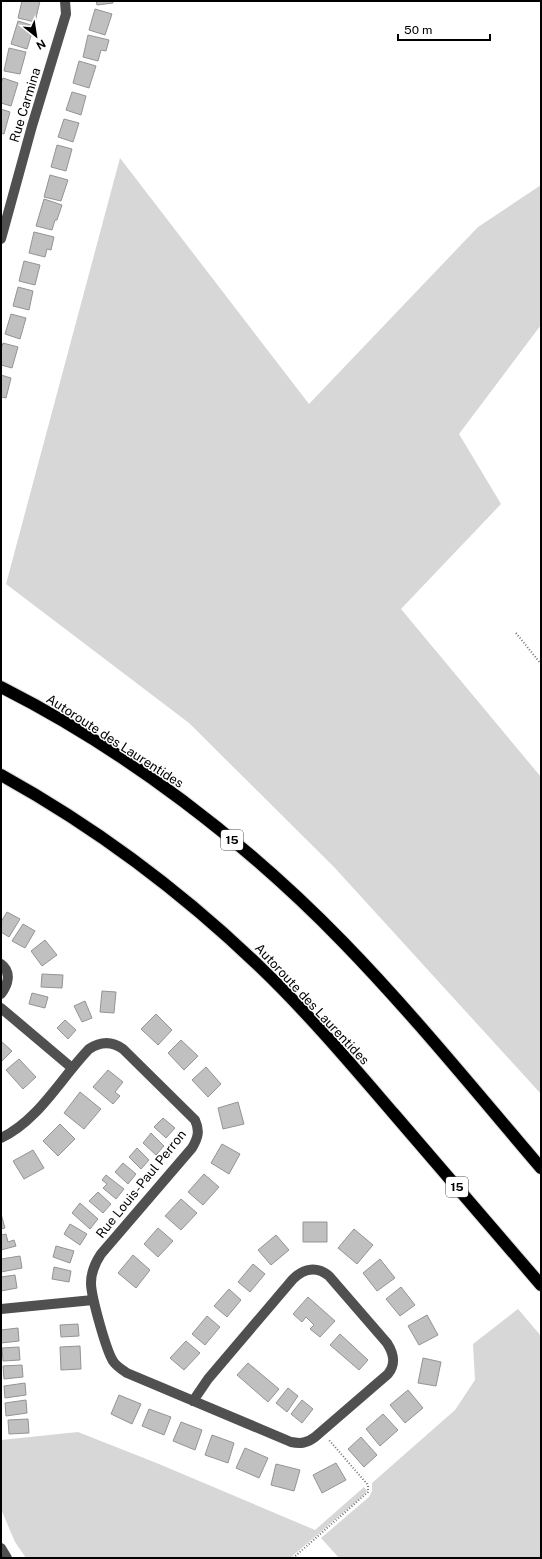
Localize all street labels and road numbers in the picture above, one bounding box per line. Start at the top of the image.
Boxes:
street label: Rue Carmina [7,66,43,144]
street label: Autoroute des Laurentides [44,691,186,791]
road number: 15 [221,830,243,850]
street label: Autoroute des Laurentides [252,940,372,1068]
street label: Rue Louis-Paul Perron [93,1127,189,1241]
road number: 15 [446,1177,468,1197]

